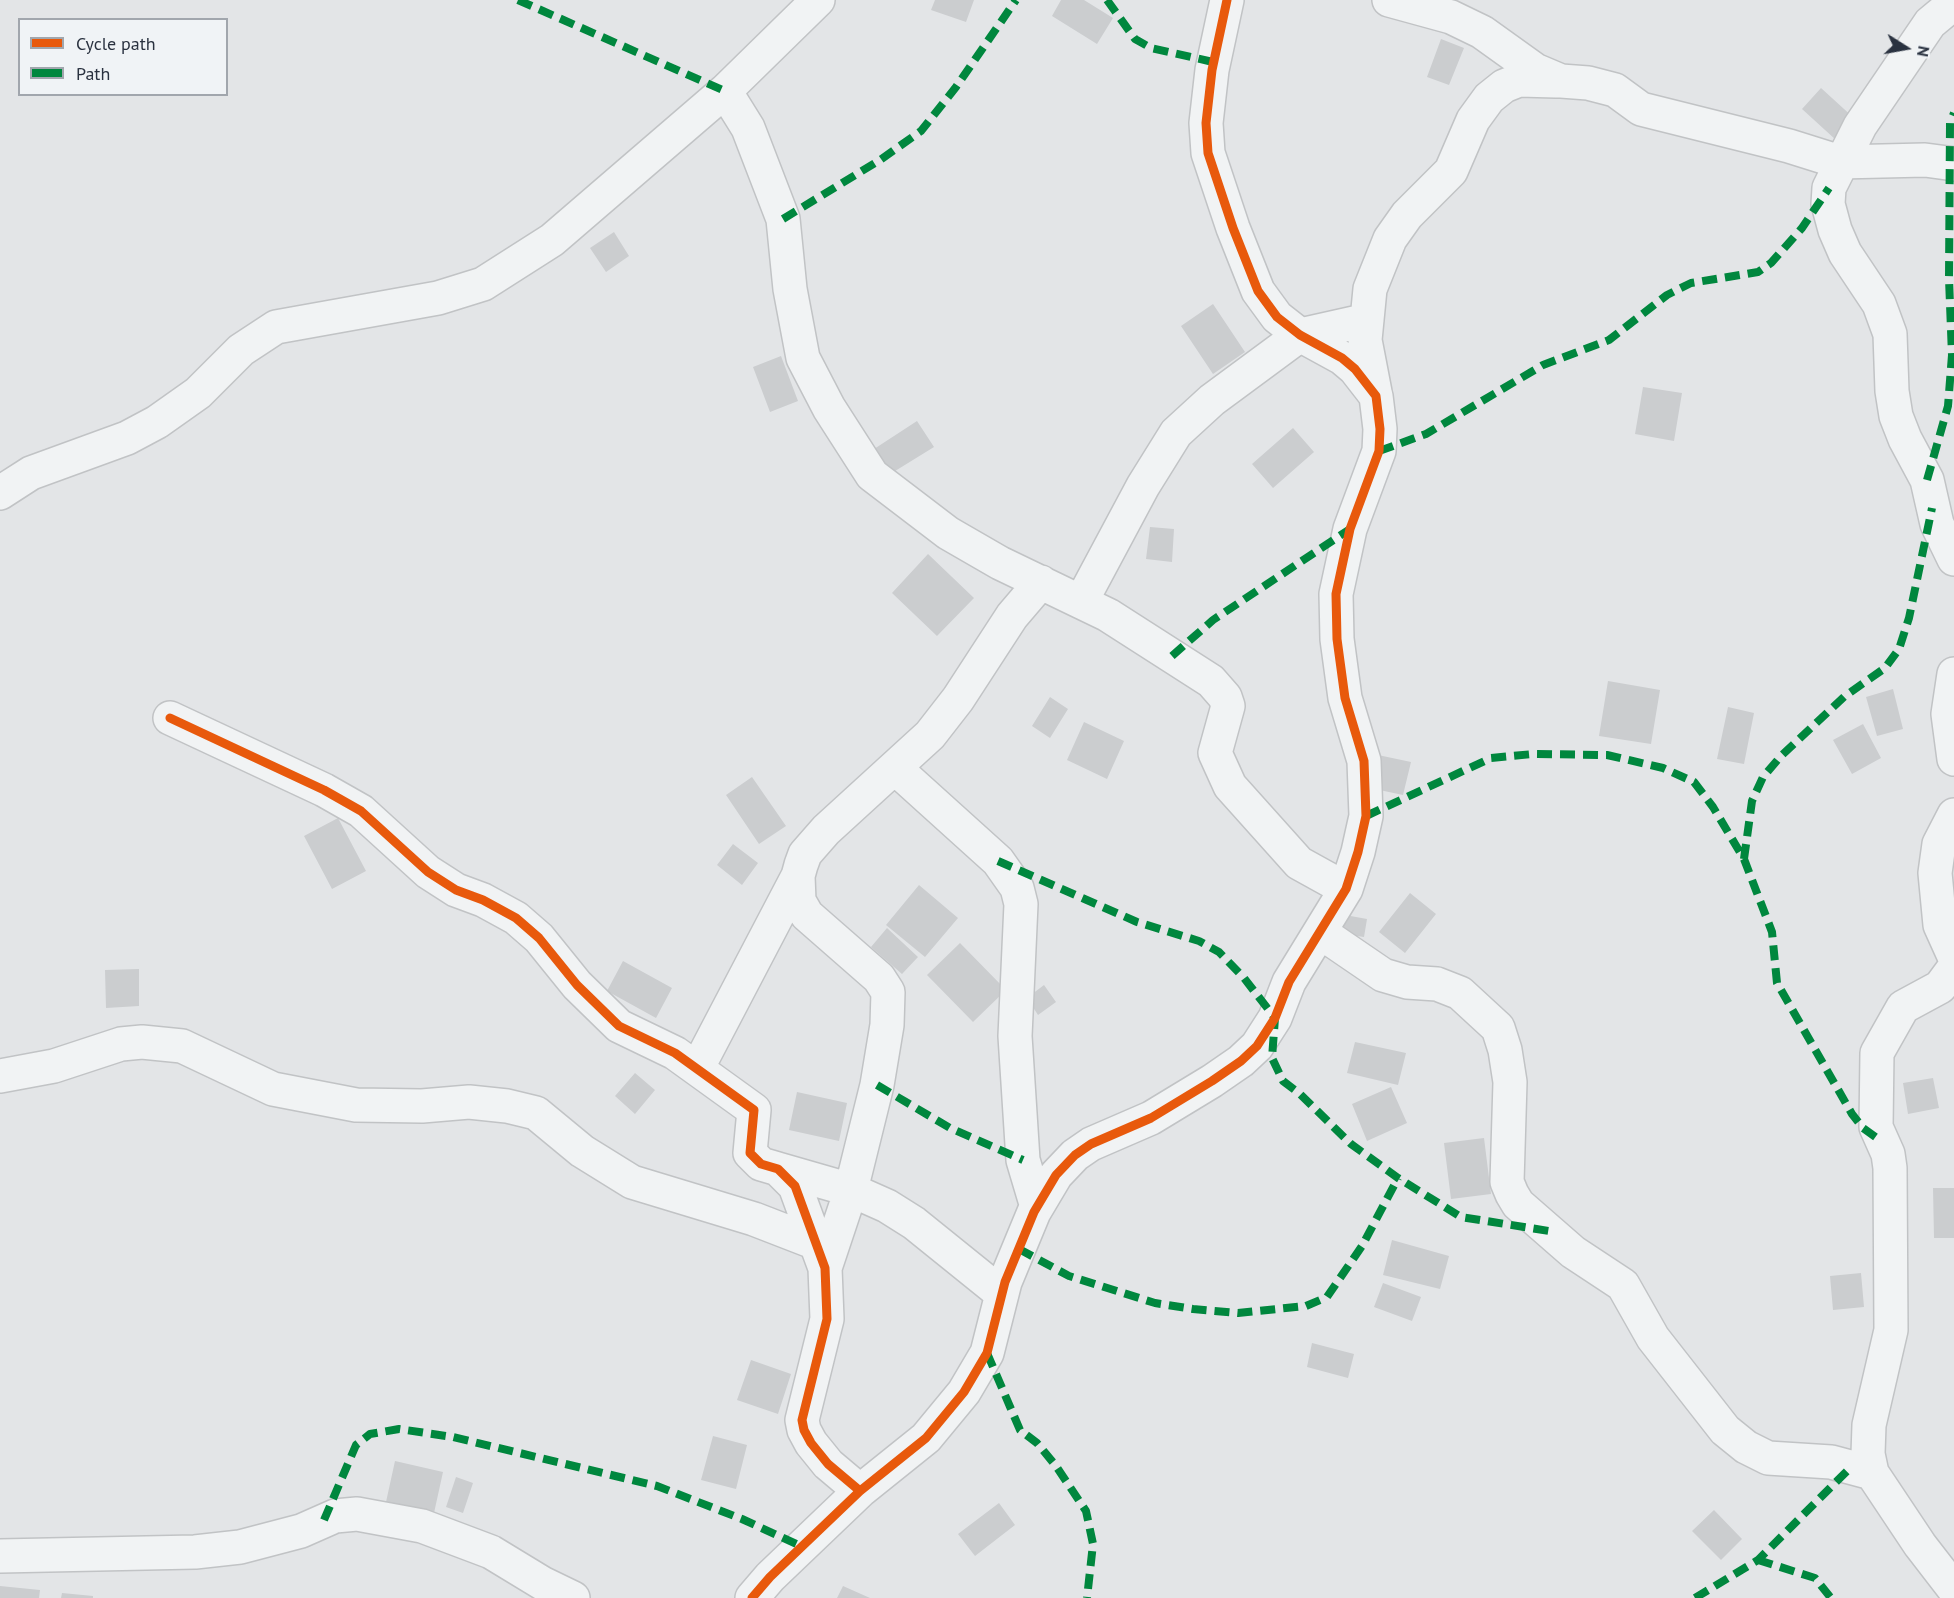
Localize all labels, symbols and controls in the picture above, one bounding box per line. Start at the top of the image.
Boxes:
legend [18,18,228,96]
north arrow [1876,18,1936,78]
text: Cycle path [76,32,156,55]
text: N [1913,44,1934,58]
text: Path [76,62,110,85]

